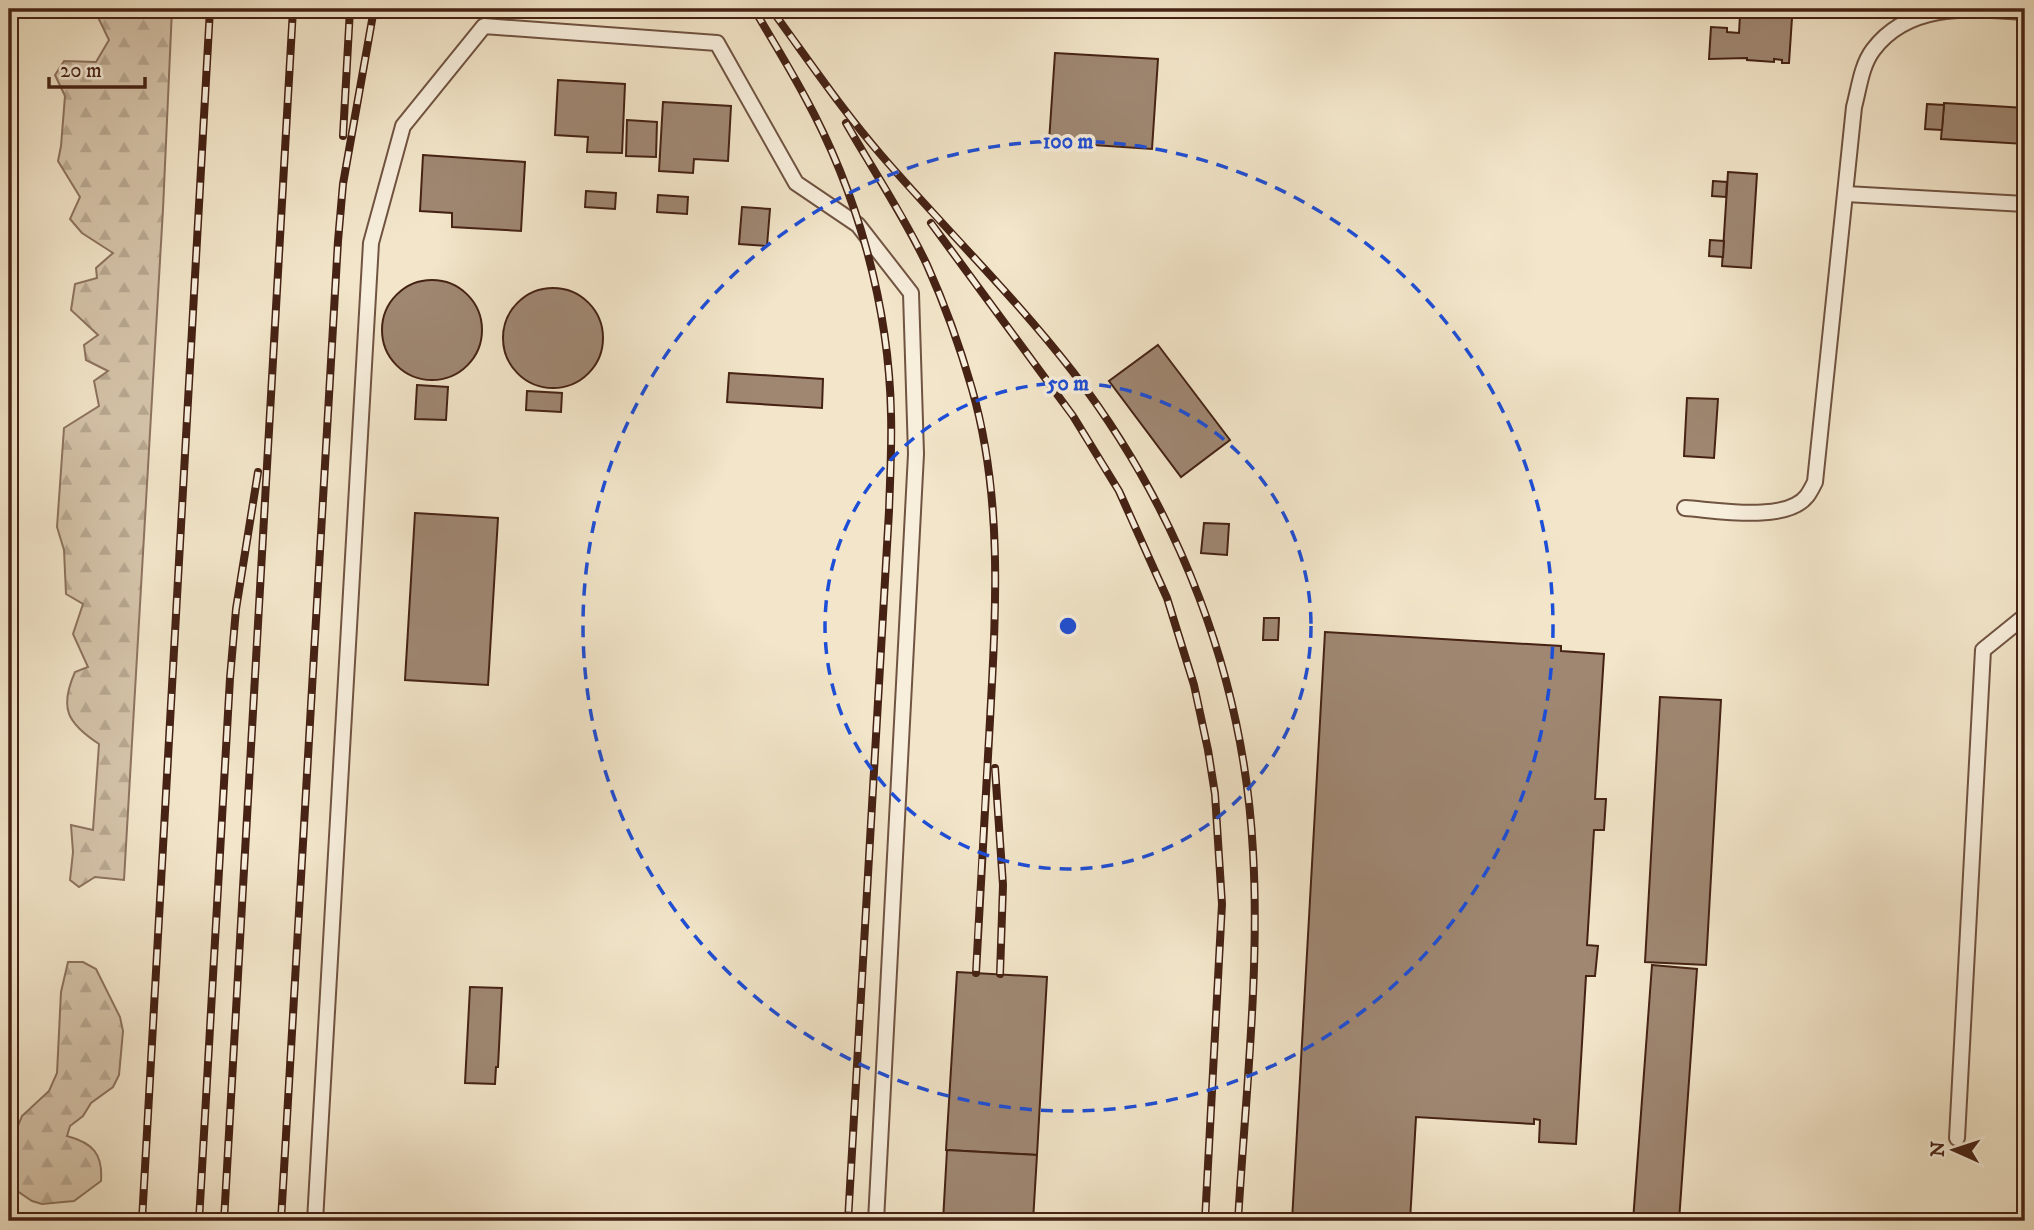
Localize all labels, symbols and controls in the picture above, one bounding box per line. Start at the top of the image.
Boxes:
scale bar [49,46,145,90]
text: 20 m [60,58,102,84]
text: 100 m [1043,129,1093,155]
text: 50 m [1046,371,1089,397]
centre of rings [1056,614,1080,638]
north arrow [1918,1114,1988,1184]
text: N [1927,1140,1950,1158]

